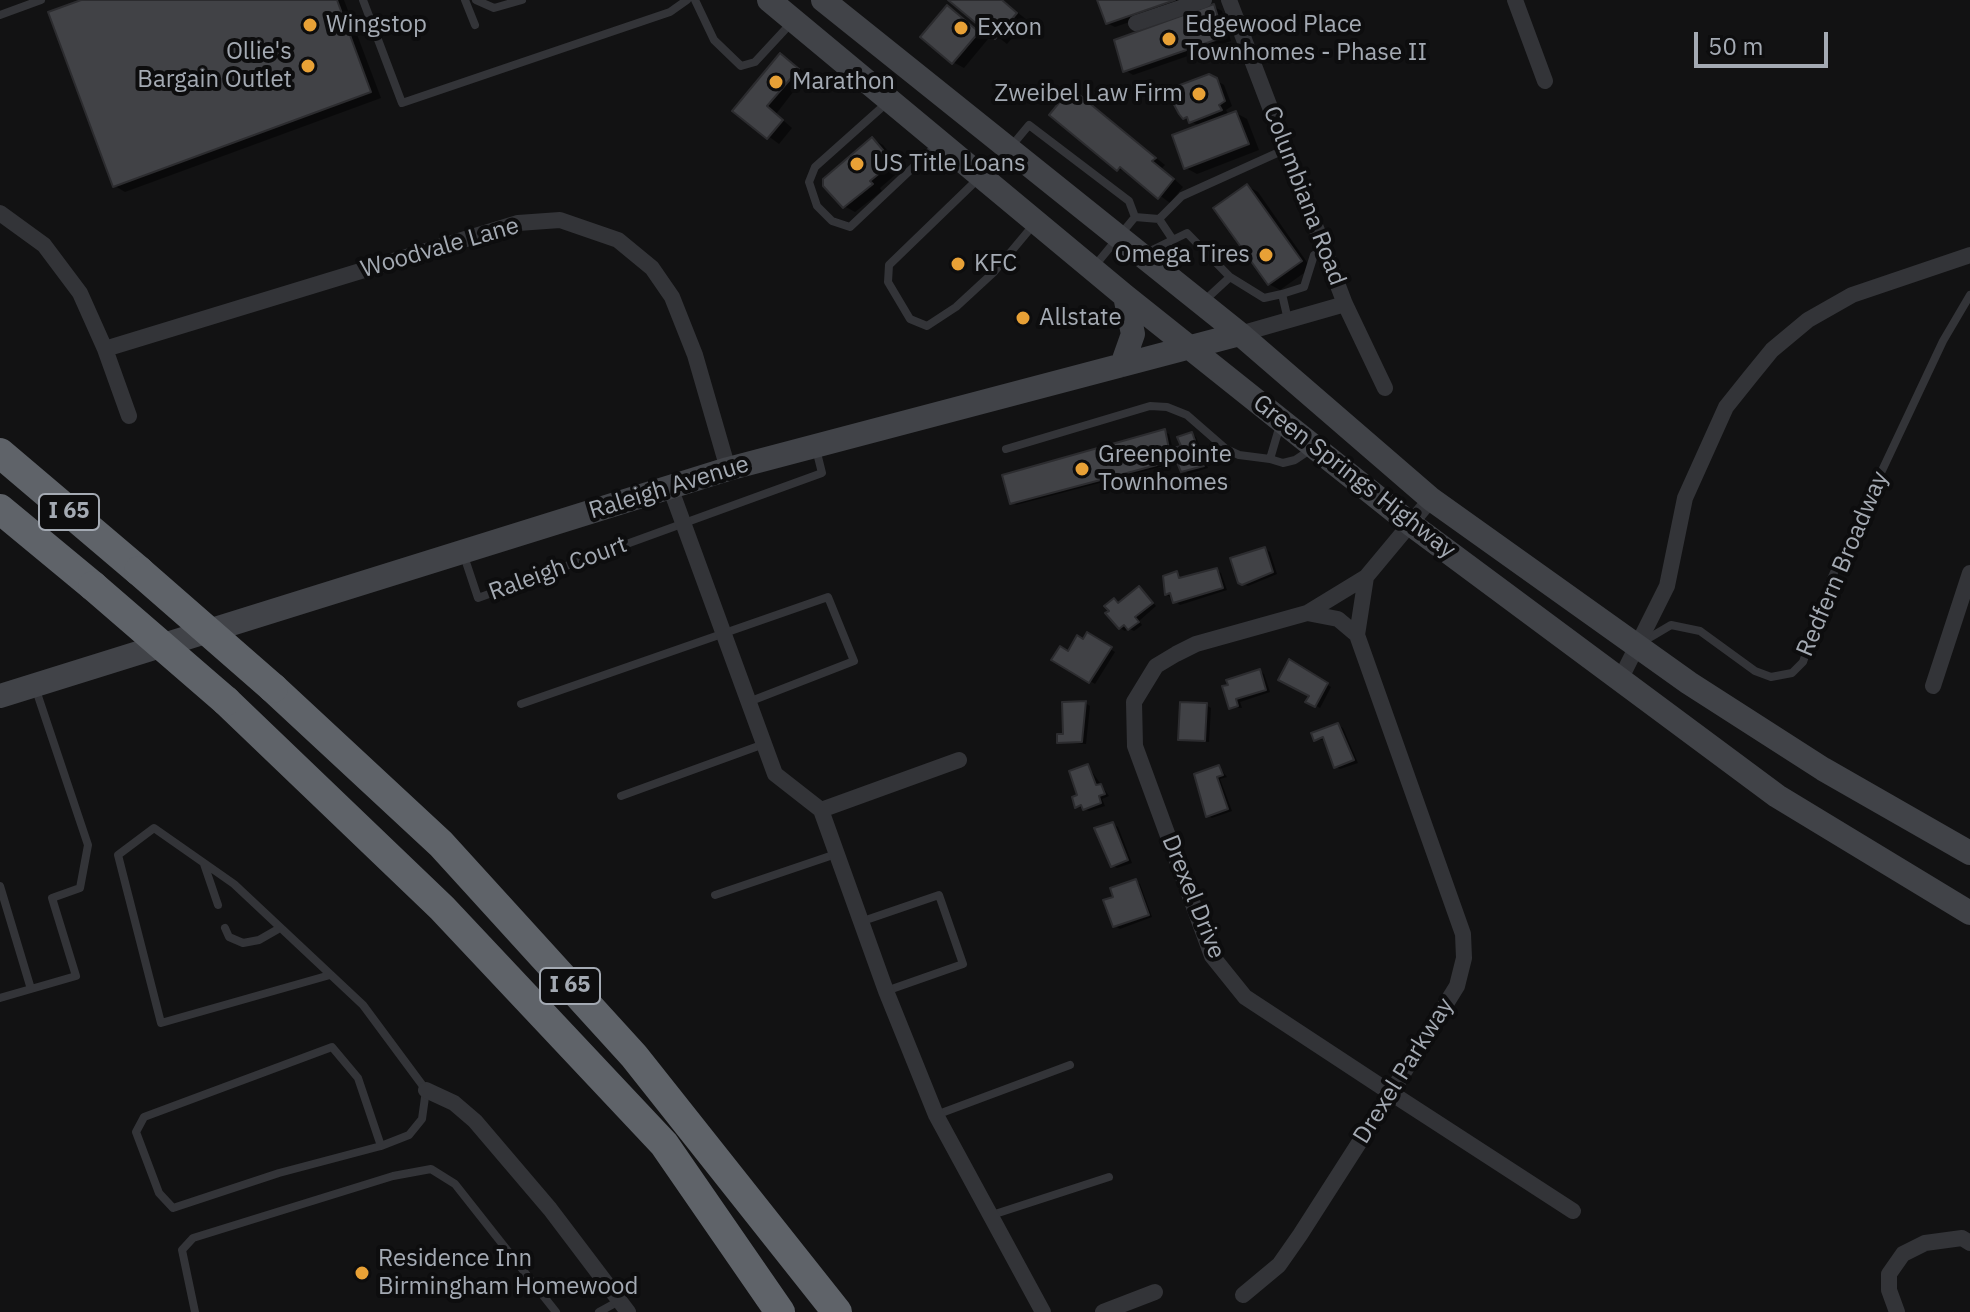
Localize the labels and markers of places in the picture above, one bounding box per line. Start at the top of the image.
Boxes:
place label: Wingstop [326,11,427,39]
place label: Edgewood Place Townhomes - Phase II [1185,11,1427,67]
place label: Exxon [977,14,1042,42]
marker: Wingstop [301,16,319,34]
marker: Exxon [952,19,970,37]
marker: Edgewood Place Townhomes - Phase II [1160,30,1178,48]
place label: Ollie's Bargain Outlet [137,38,292,94]
marker: Ollie's Bargain Outlet [299,57,317,75]
place label: Marathon [792,68,895,96]
marker: Marathon [767,73,785,91]
place label: Zweibel Law Firm [994,80,1183,108]
marker: Zweibel Law Firm [1190,85,1208,103]
place label: US Title Loans [873,150,1026,178]
marker: US Title Loans [848,155,866,173]
place label: Omega Tires [1115,241,1250,269]
marker: Omega Tires [1257,246,1275,264]
place label: KFC [974,250,1017,278]
marker: KFC [949,255,967,273]
place label: Allstate [1039,304,1122,332]
marker: Allstate [1014,309,1032,327]
place label: Greenpointe Townhomes [1098,441,1232,497]
marker: Greenpointe Townhomes [1073,460,1091,478]
place label: Residence Inn Birmingham Homewood [378,1245,638,1301]
marker: Residence Inn Birmingham Homewood [353,1264,371,1282]

